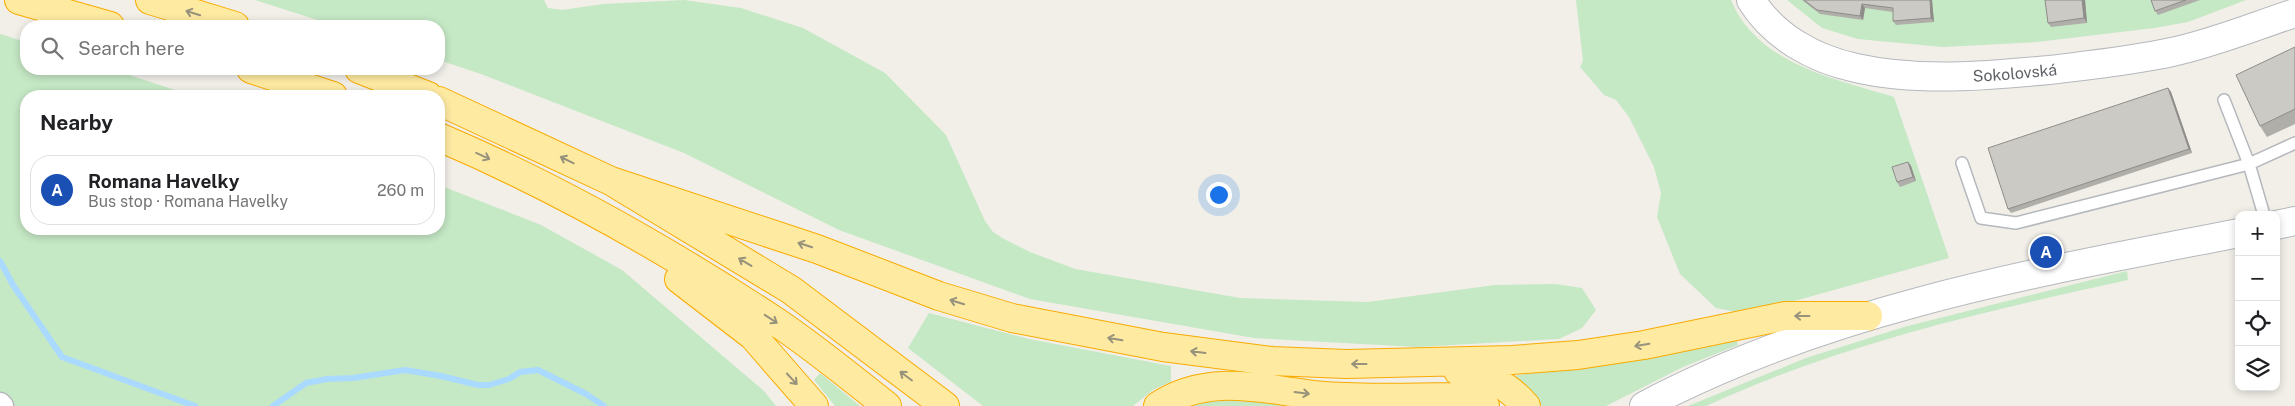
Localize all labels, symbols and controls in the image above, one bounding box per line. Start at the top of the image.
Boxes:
one-way arrow [185,7,201,17]
search box [20,20,445,75]
icon: search [38,34,66,62]
text: Search here [78,37,185,59]
street label: Sokolovská [1972,60,2058,86]
text: Nearby [40,110,113,135]
one-way arrow [476,152,491,162]
one-way arrow [560,155,575,164]
text: Romana Havelky [88,170,240,192]
text: A [51,181,63,200]
text: 260 m [377,181,424,200]
your location [1206,182,1232,208]
text: Bus stop · Romana Havelky [88,192,288,211]
map controls [2235,211,2280,391]
button: + [2235,211,2280,256]
pin: A [2030,233,2062,271]
one-way arrow [797,240,813,249]
button: − [2235,256,2280,301]
one-way arrow [739,257,753,267]
one-way arrow [949,296,965,306]
button: locate [2235,301,2280,346]
one-way arrow [1794,311,1810,321]
one-way arrow [764,314,778,324]
one-way arrow [1107,334,1123,344]
one-way arrow [1635,340,1651,350]
button: layers [2235,346,2280,391]
one-way arrow [1190,347,1206,357]
one-way arrow [1352,359,1368,369]
one-way arrow [900,371,913,382]
one-way arrow [786,373,798,386]
one-way arrow [1294,388,1310,398]

